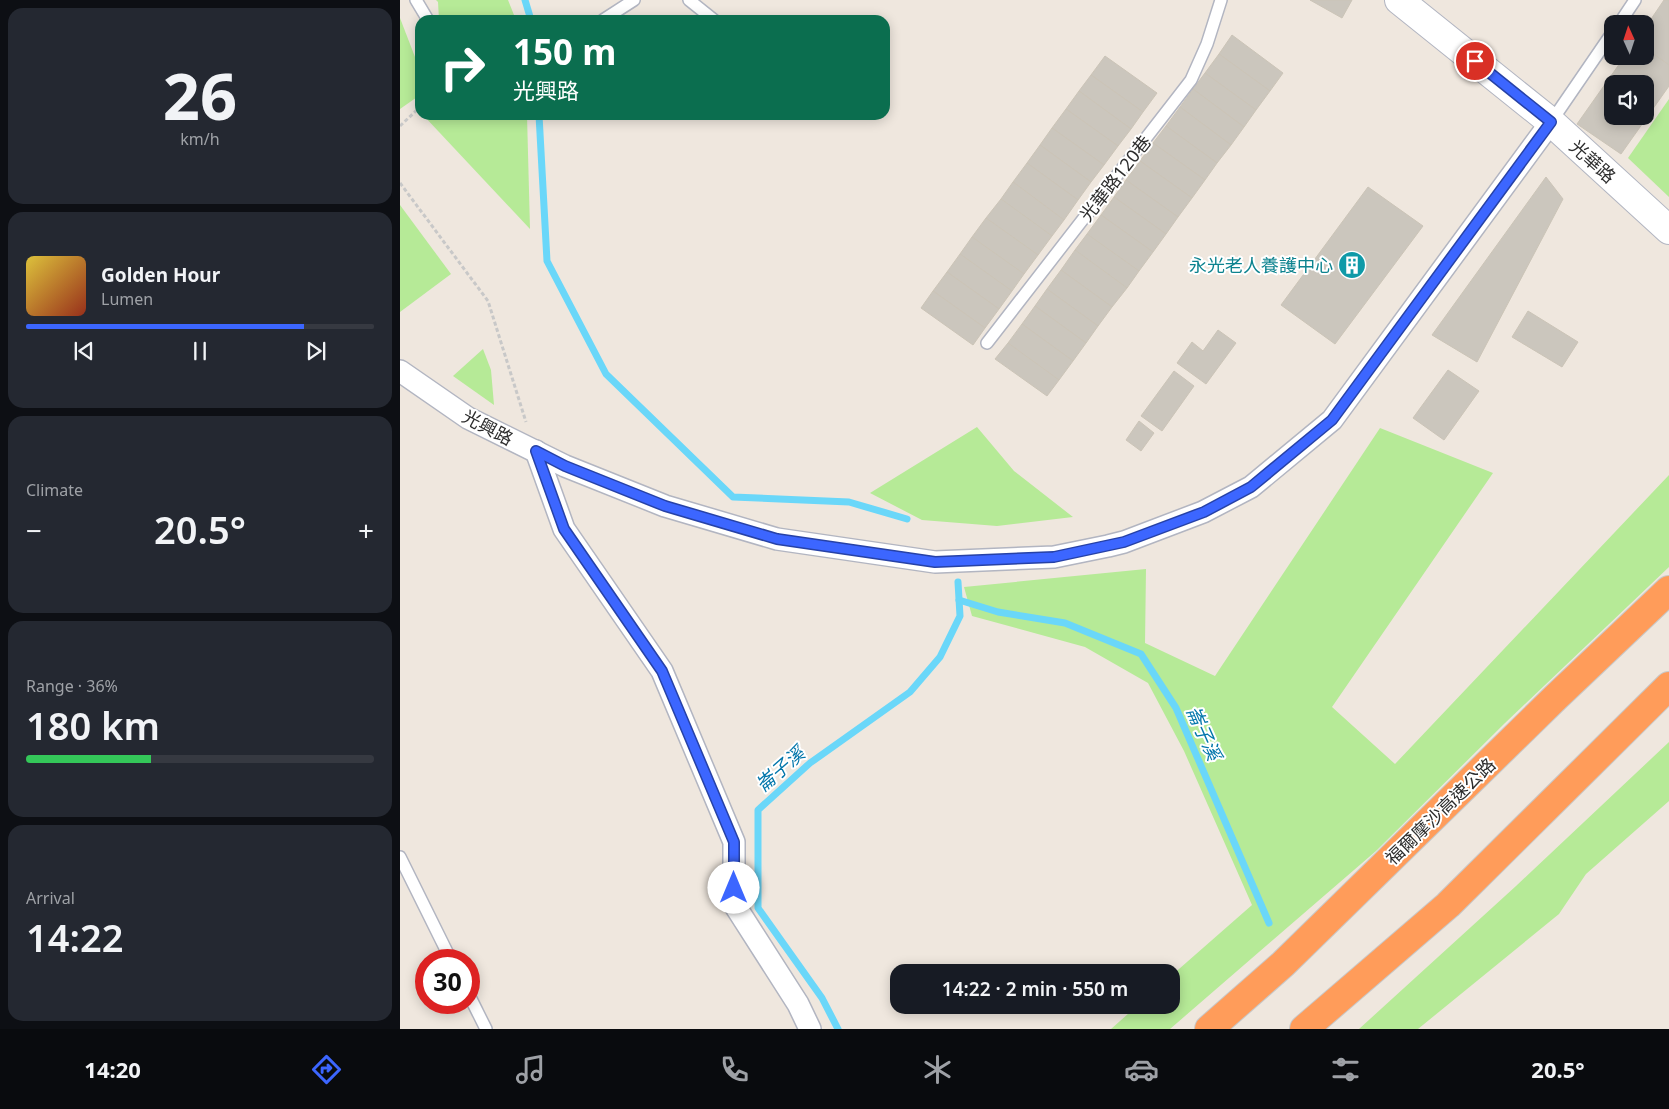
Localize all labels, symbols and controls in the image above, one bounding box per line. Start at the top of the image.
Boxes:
north arrow [1604,15,1654,65]
map controls [1604,15,1654,125]
text: 150 m [513,28,616,75]
icon: right [430,35,495,100]
pin [1454,40,1496,82]
icon: arrive [1461,47,1489,75]
text: 26 [163,51,237,139]
text: 光興路 [513,75,579,105]
button: sound [1604,75,1654,125]
text: km/h [180,128,220,150]
street label: 光華路120巷 [1074,130,1156,226]
street label: 光華路 [1565,134,1621,188]
building icon: 永光老人養護中心 [1337,250,1367,280]
place label: 永光老人養護中心 [1189,253,1333,277]
text: Golden Hour [101,262,220,288]
text: Lumen [101,288,153,310]
icon: previous [70,337,98,365]
icon: pause [186,337,214,365]
icon: next [302,337,330,365]
street label: 光興路 [459,404,517,450]
text: Climate [26,479,83,501]
text: 20.5° [154,503,246,555]
text: − [26,511,42,549]
text: + [358,511,374,549]
text: Range · 36% [26,675,118,697]
text: 180 km [26,699,160,751]
water label: 崙子溪 [1181,702,1229,767]
water label: 崙子溪 [750,739,812,798]
street label: 福爾摩沙高速公路 [1380,752,1500,870]
position arrow [707,861,759,913]
text: Arrival [26,887,75,909]
text: 14:22 [26,911,123,963]
speed limit sign: 30 [415,949,480,1014]
text: 14:22 · 2 min · 550 m [942,976,1128,1002]
icon: directions [309,1052,344,1087]
icon: music [513,1052,548,1087]
icon: phone [717,1052,752,1087]
icon: climate [920,1052,955,1087]
icon: car [1124,1052,1159,1087]
icon: filters [1328,1052,1363,1087]
text: 14:20 [84,1054,141,1084]
text: 20.5° [1531,1054,1585,1084]

